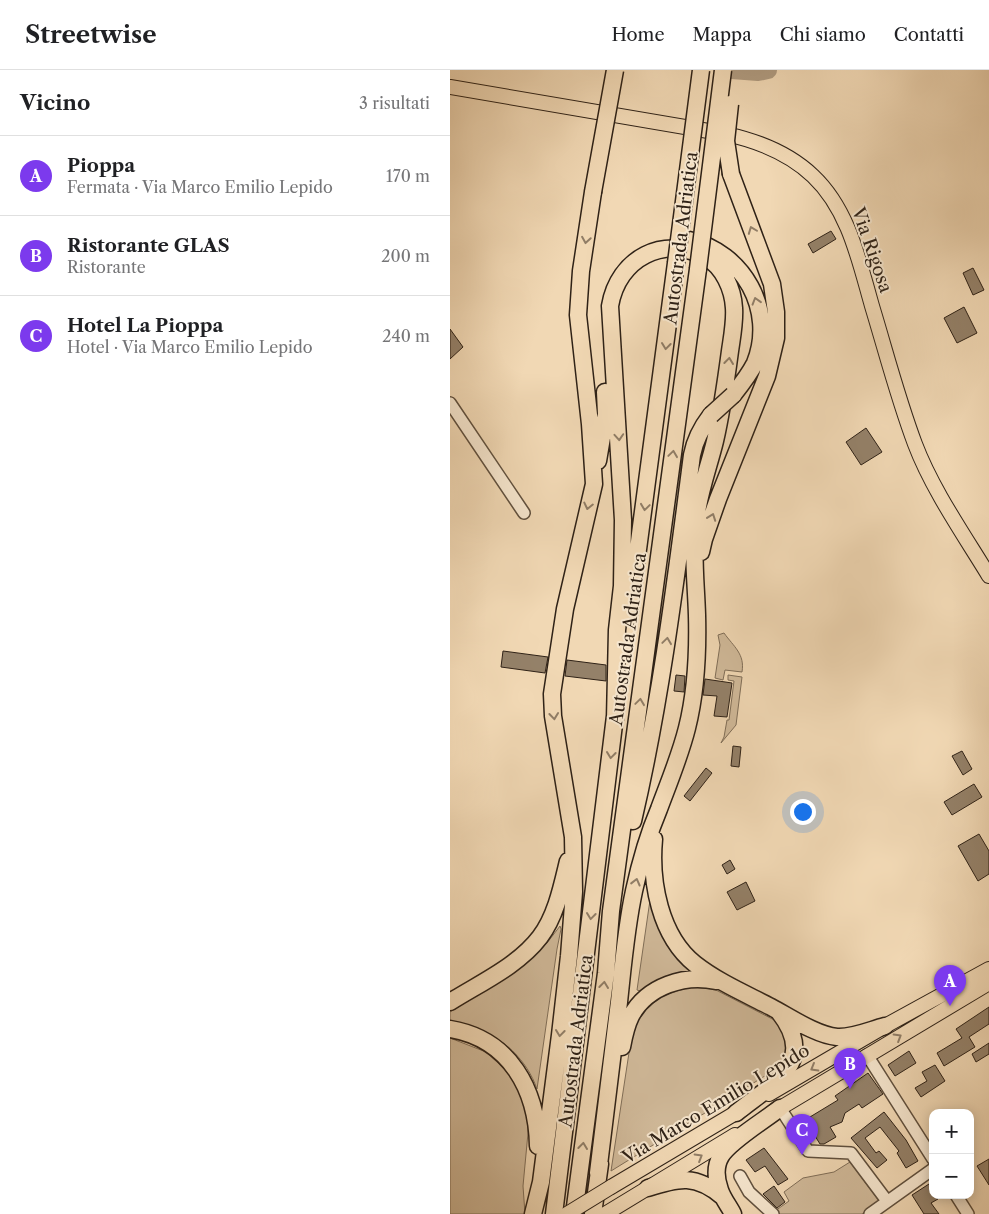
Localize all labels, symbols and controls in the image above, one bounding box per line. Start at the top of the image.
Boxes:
text: Streetwise [25,20,157,49]
text: Home [612,24,664,46]
text: Mappa [692,24,752,46]
text: Chi siamo [780,24,866,46]
text: Contatti [894,24,964,46]
text: Vicino [20,90,90,115]
text: 3 risultati [359,93,430,113]
street label: Autostrada Adriatica [659,150,703,327]
text: Pioppa [67,154,135,177]
text: A [30,166,42,186]
text: 170 m [386,166,430,186]
text: Fermata · Via Marco Emilio Lepido [67,177,333,197]
street label: Via Rigosa [847,203,897,296]
one-way arrow [748,226,759,235]
text: Ristorante GLAS [67,234,230,257]
one-way arrow [581,236,591,245]
text: B [30,246,42,266]
text: 200 m [381,246,430,266]
text: Ristorante [67,257,146,277]
one-way arrow [752,298,762,306]
text: Hotel La Pioppa [67,314,223,337]
text: C [30,326,42,346]
text: 240 m [382,326,430,346]
text: Hotel · Via Marco Emilio Lepido [67,337,313,357]
one-way arrow [661,341,671,350]
one-way arrow [723,356,734,364]
one-way arrow [613,433,624,441]
one-way arrow [667,450,678,458]
one-way arrow [583,501,594,510]
one-way arrow [640,503,650,511]
one-way arrow [706,513,716,522]
street label: Autostrada Adriatica [605,551,651,728]
one-way arrow [661,636,672,644]
one-way arrow [634,698,644,706]
one-way arrow [548,712,559,720]
one-way arrow [606,751,617,759]
your location [790,799,816,825]
one-way arrow [630,877,641,886]
one-way arrow [586,912,597,920]
street label: Autostrada Adriatica [554,953,598,1130]
pin: A [934,965,966,1006]
one-way arrow [598,980,609,988]
one-way arrow [555,1030,566,1038]
one-way arrow [892,1033,901,1043]
street label: Via Marco Emilio Lepido [618,1039,814,1169]
pin: B [834,1048,866,1089]
one-way arrow [810,1061,819,1071]
map controls [929,1109,974,1199]
button: + [929,1109,974,1154]
pin: C [786,1114,818,1155]
one-way arrow [577,1141,588,1149]
one-way arrow [693,1153,702,1163]
button: − [929,1154,974,1199]

